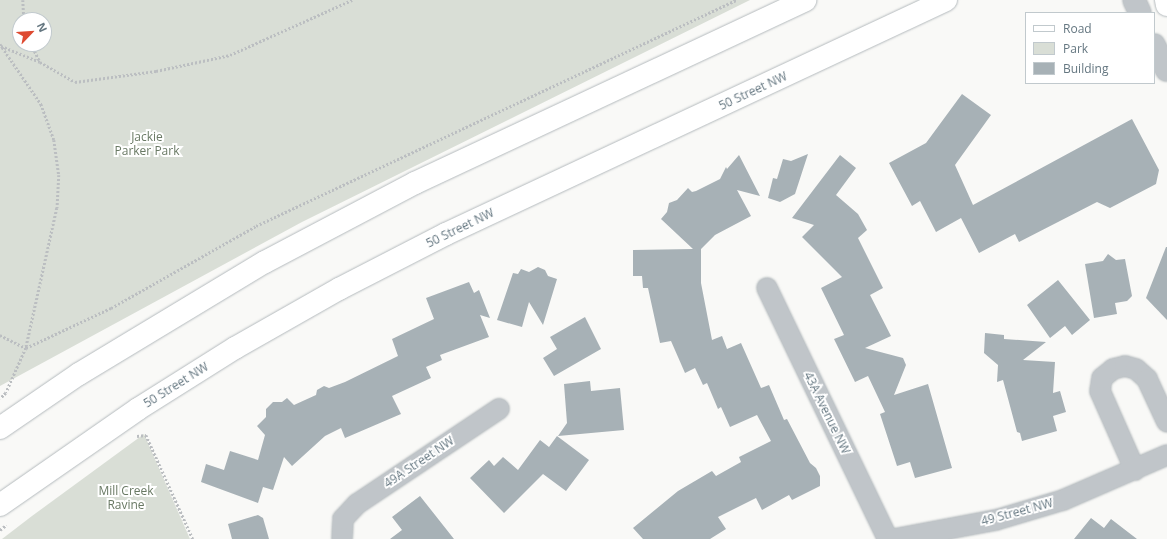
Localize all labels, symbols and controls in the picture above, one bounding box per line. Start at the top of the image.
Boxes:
north arrow [12,12,52,52]
legend [1025,12,1155,84]
text: N [34,20,51,34]
text: Road [1063,20,1092,37]
text: Park [1063,40,1088,57]
text: Building [1063,60,1108,77]
street label: 50 Street NW [717,69,789,113]
park label: Jackie Parker Park [115,130,179,158]
street label: 50 Street NW [424,205,496,251]
street label: 50 Street NW [141,359,211,411]
street label: 43A Avenue NW [801,370,853,456]
street label: 49A Street NW [381,433,457,491]
park label: Mill Creek Ravine [98,484,154,512]
street label: 49 Street NW [980,496,1054,528]

